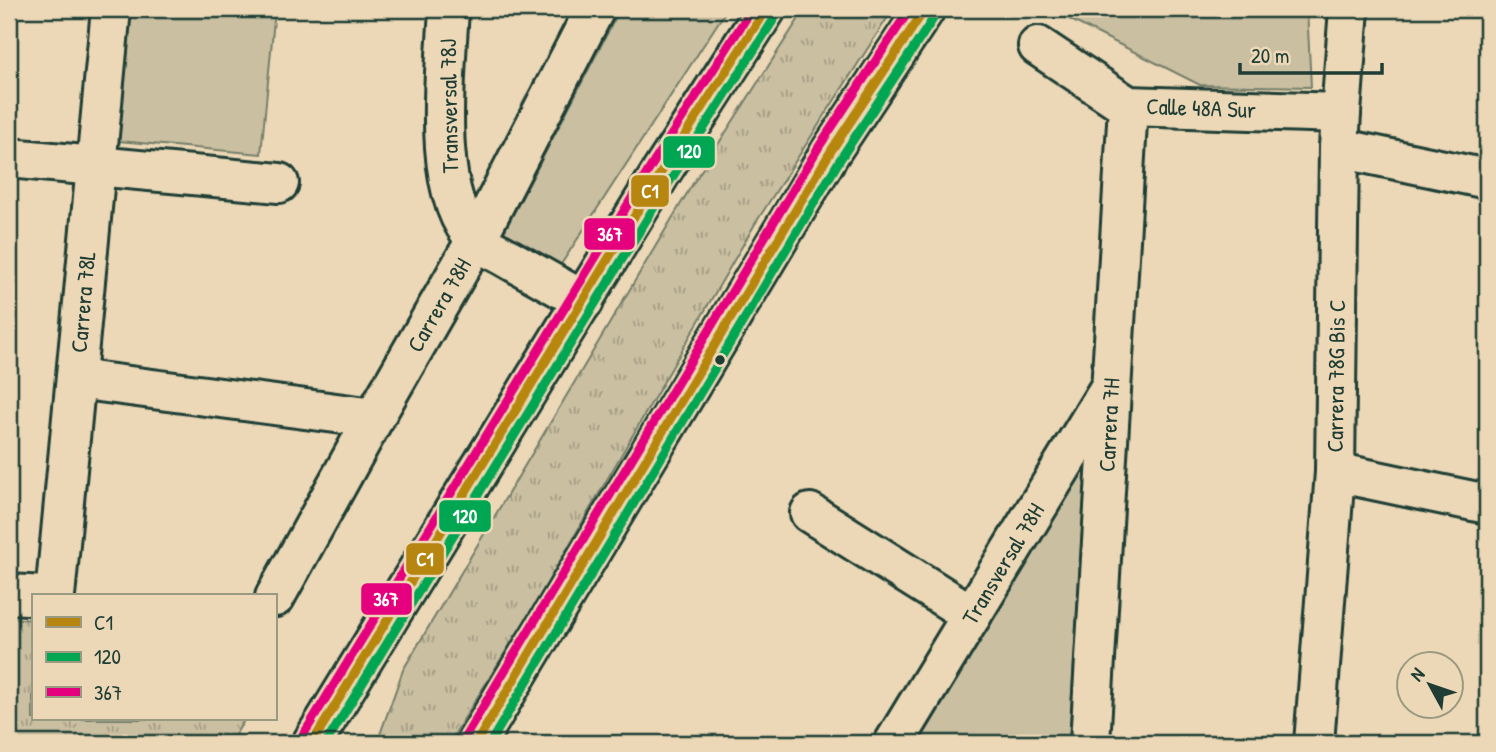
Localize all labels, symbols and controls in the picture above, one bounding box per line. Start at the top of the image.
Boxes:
scale bar [1240,32,1382,76]
street label: Transversal 78J [432,39,465,173]
text: 20 m [1251,41,1289,70]
street label: Calle 48A Sur [1146,90,1257,125]
line badge: 120 [662,135,716,169]
text: 120 [677,138,702,164]
line badge: C1 [630,174,670,208]
text: C1 [641,178,659,204]
line badge: 367 [583,217,636,251]
text: 367 [597,221,623,247]
street label: Carrera 78L [63,250,102,354]
street label: Carrera 78H [399,252,478,357]
street label: Carrera 78G Bis C [1319,299,1352,453]
unlabelled marker [713,353,727,367]
street label: Carrera 7H [1091,377,1126,473]
street label: Transversal 78H [954,497,1051,630]
line badge: 120 [438,499,492,533]
text: 120 [453,503,478,529]
line badge: C1 [405,542,445,576]
text: C1 [416,546,434,572]
line badge: 367 [360,582,413,616]
text: 367 [373,586,399,612]
legend [32,594,276,720]
text: C1 [94,608,113,637]
text: 120 [94,642,121,671]
north arrow [1394,650,1464,720]
text: N [1404,662,1430,686]
text: 367 [94,678,122,707]

